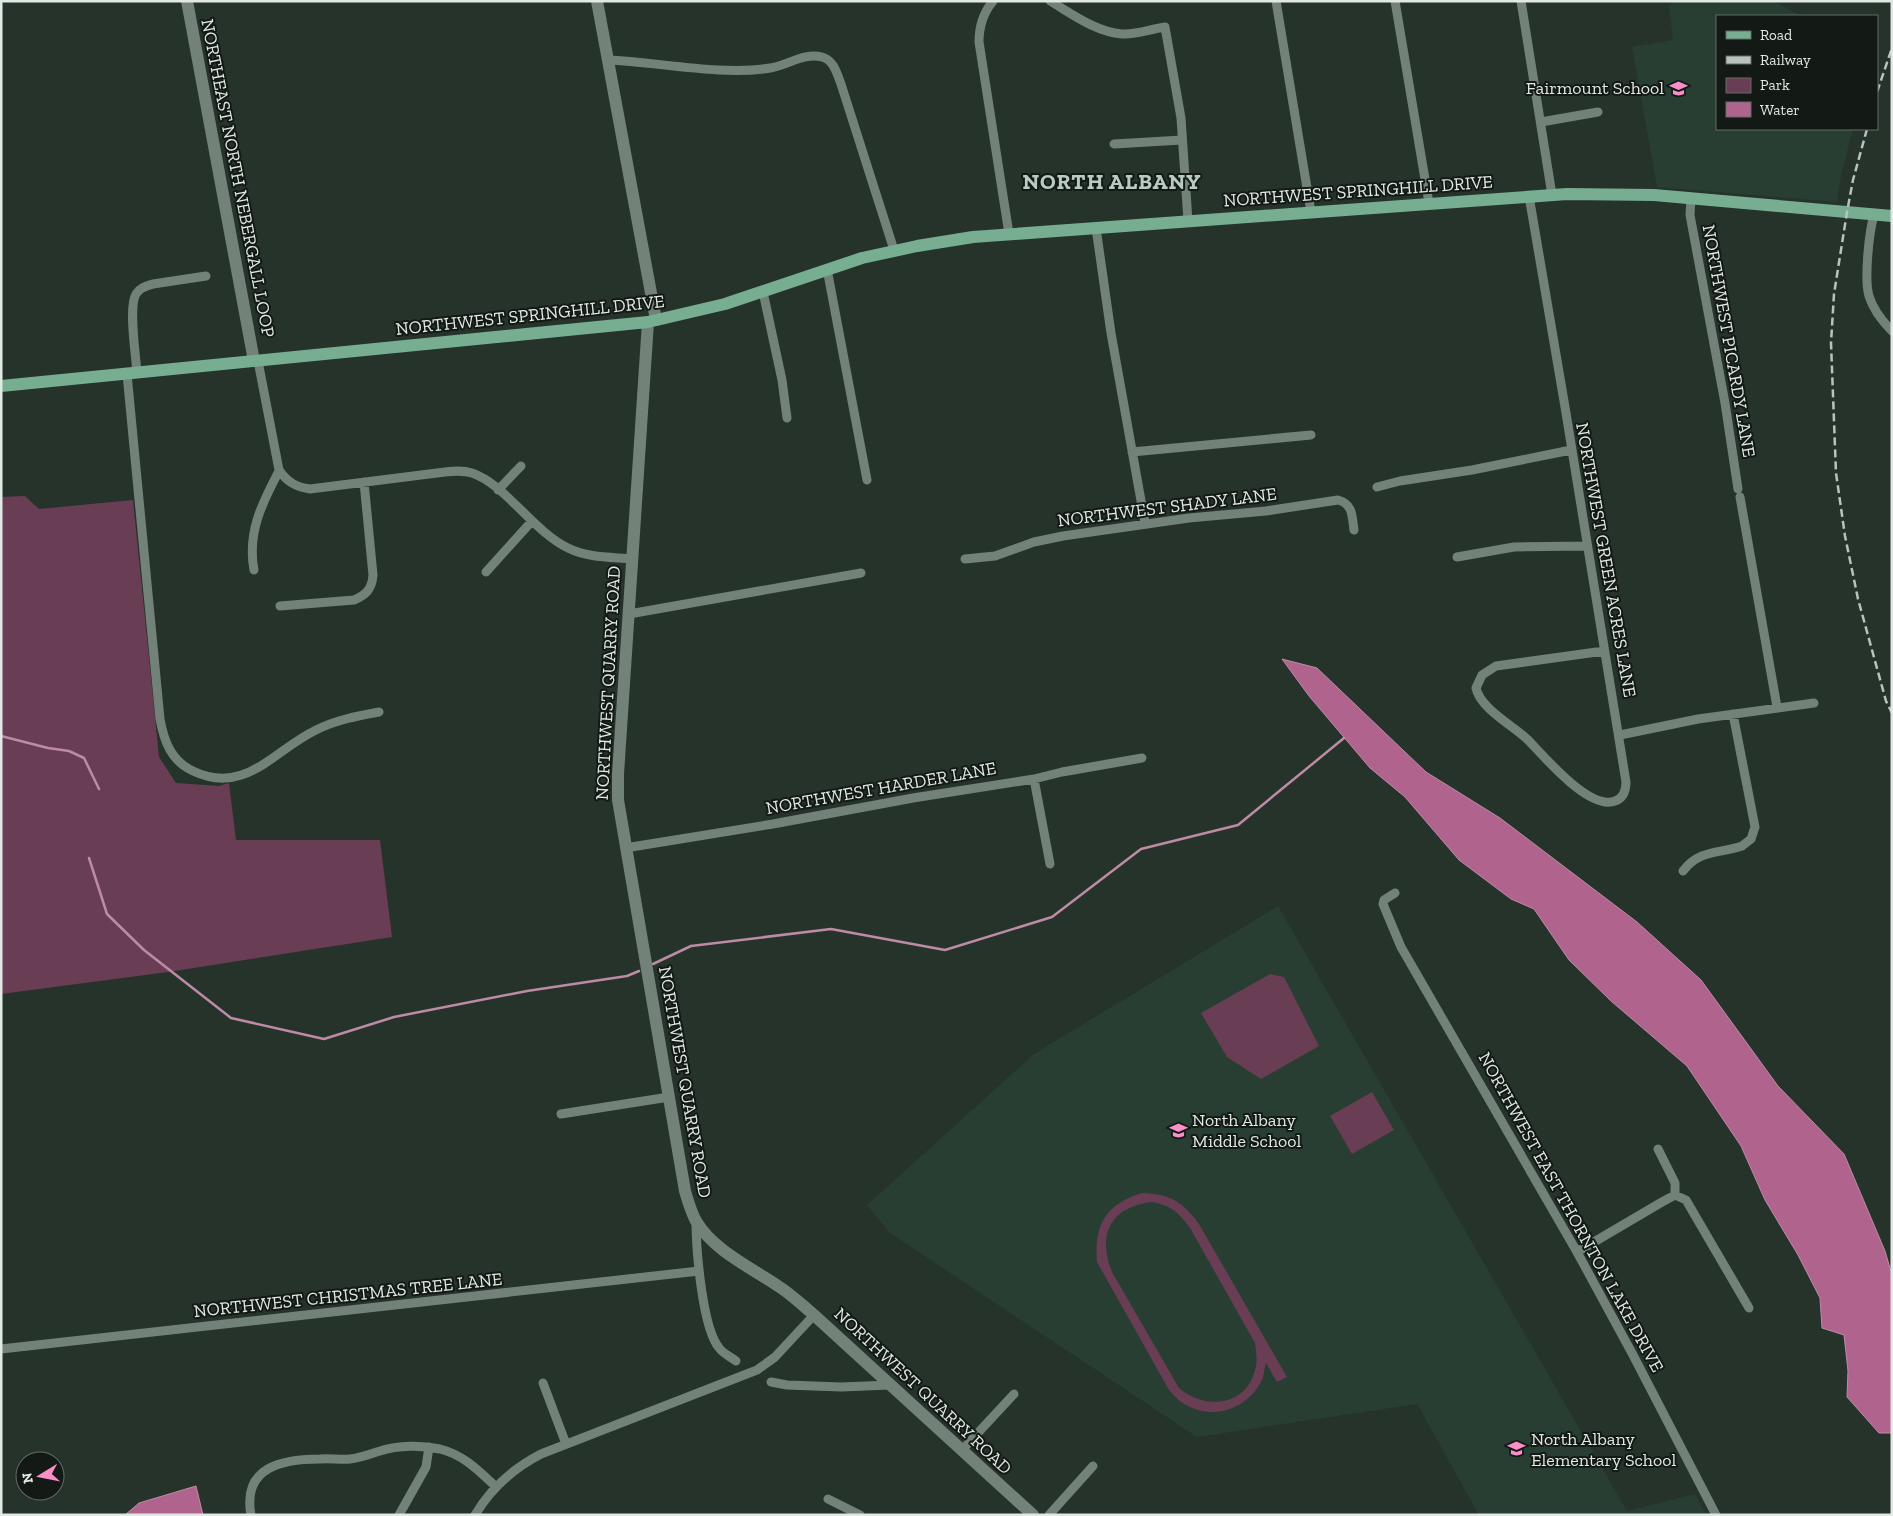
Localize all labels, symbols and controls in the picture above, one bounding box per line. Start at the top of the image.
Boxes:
legend [1716,15,1878,130]
street label: NORTHEAST NORTH NEBERGALL LOOP [196,17,280,339]
text: Road [1760,26,1793,44]
text: Railway [1760,51,1811,69]
text: Park [1760,76,1790,94]
place label: Fairmount School [1526,77,1664,99]
school or university icon: Fairmount School [1668,78,1688,98]
text: Water [1760,101,1800,119]
district label: NORTH ALBANY [1023,168,1201,195]
street label: NORTHWEST SPRINGHILL DRIVE [1223,171,1493,211]
street label: NORTHWEST PICARDY LANE [1698,223,1760,459]
street label: NORTHWEST SPRINGHILL DRIVE [395,290,665,340]
street label: NORTHWEST GREEN ACRES LANE [1571,421,1641,699]
street label: NORTHWEST SHADY LANE [1056,483,1278,531]
street label: NORTHWEST QUARRY ROAD [591,565,625,801]
street label: NORTHWEST HARDER LANE [764,757,998,819]
street label: NORTHWEST QUARRY ROAD [654,964,716,1200]
street label: NORTHWEST EAST THORNTON LAKE DRIVE [1474,1048,1668,1376]
place label: North Albany Middle School [1192,1109,1301,1152]
school or university icon: North Albany Middle School [1168,1120,1188,1140]
street label: NORTHWEST CHRISTMAS TREE LANE [193,1268,503,1322]
street label: NORTHWEST QUARRY ROAD [830,1303,1016,1479]
place label: North Albany Elementary School [1531,1428,1676,1471]
school or university icon: North Albany Elementary School [1507,1439,1527,1459]
north arrow [15,1451,65,1501]
text: N [18,1471,37,1485]

